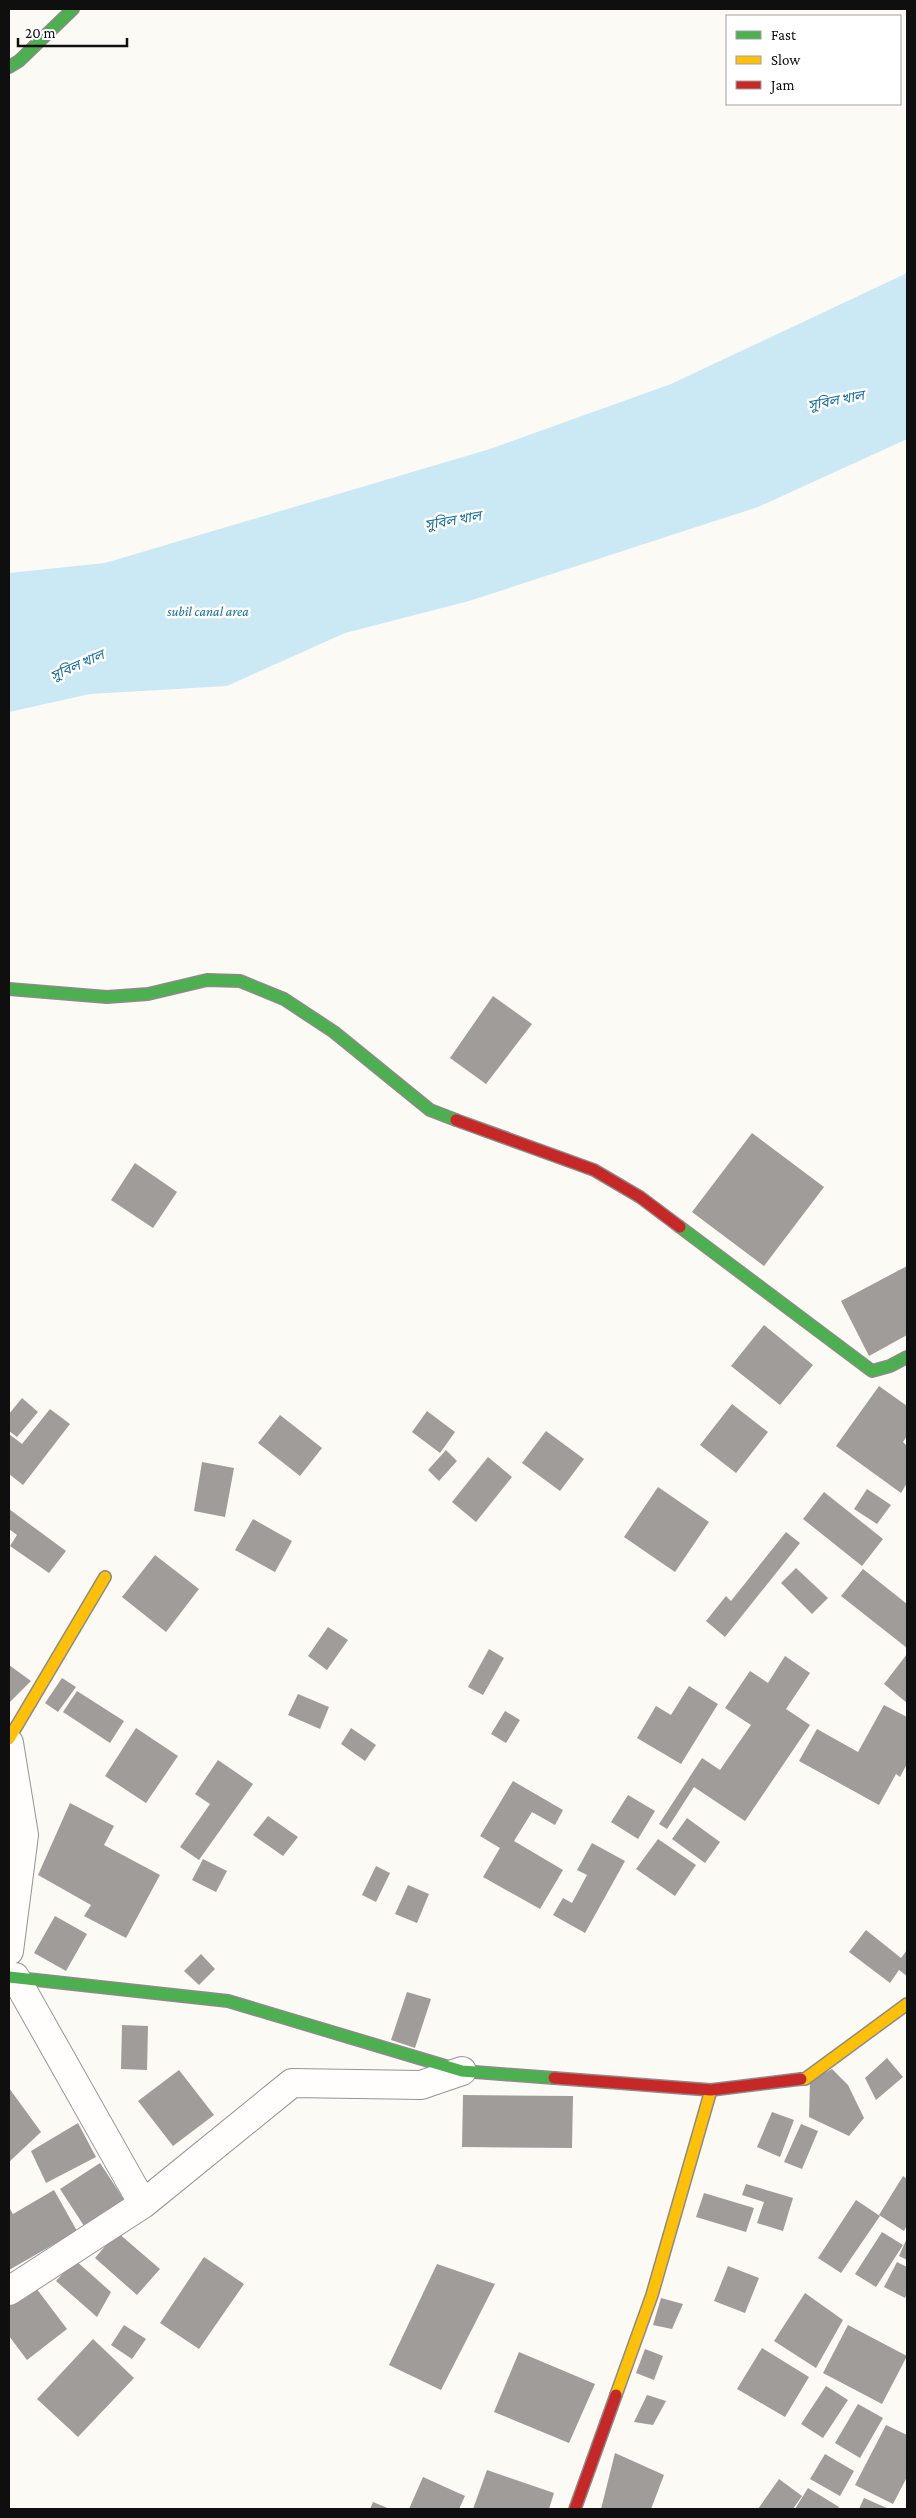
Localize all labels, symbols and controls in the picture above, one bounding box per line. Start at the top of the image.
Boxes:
scale bar [18,15,126,47]
legend [726,15,901,105]
text: 20 m [25,25,56,41]
text: Fast [771,27,797,43]
text: Slow [771,52,801,68]
text: Jam [769,77,794,94]
water label: সুবিল খাল [807,386,868,414]
water label: সুবিল খাল [424,507,485,534]
water label: subil canal area [166,603,249,619]
water label: সুবিল খাল [48,645,109,685]

